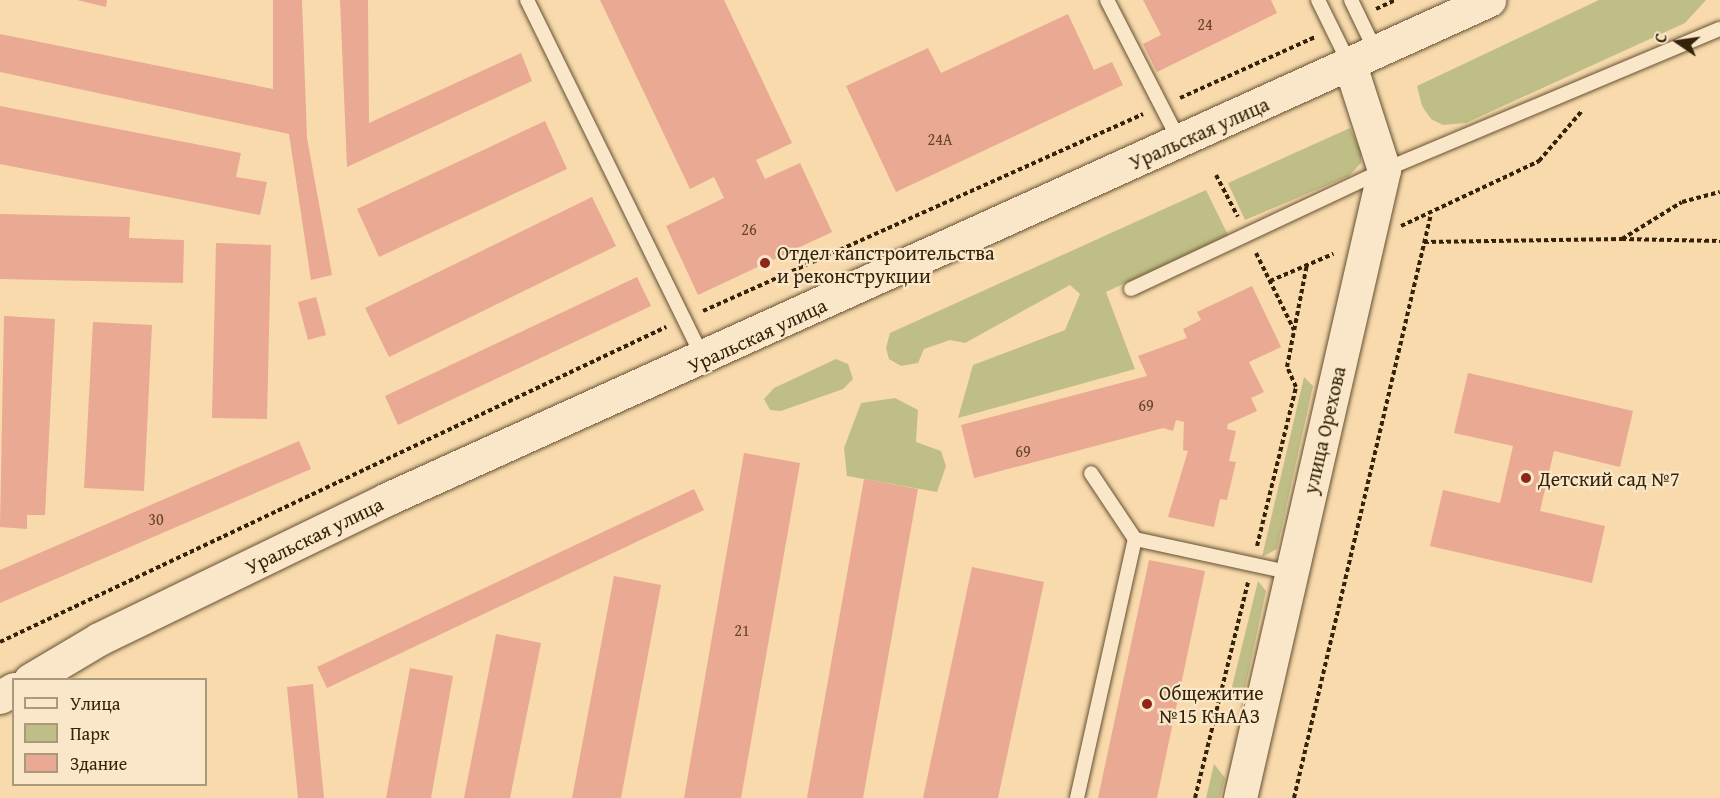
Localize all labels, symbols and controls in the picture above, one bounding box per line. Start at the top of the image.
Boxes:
north arrow [1648,12,1708,72]
house number: 24 [1197,14,1213,34]
text: С [1648,31,1673,45]
street label: Уральская улица [1125,91,1273,175]
house number: 24А [927,129,953,149]
house number: 26 [741,219,757,239]
place label: Отдел капстроительства и реконструкции [777,240,994,287]
marker: Отдел капстроительства и реконструкции [758,256,772,270]
street label: Уральская улица [684,292,830,378]
street label: улица Орехова [1298,364,1350,496]
house number: 69 [1138,395,1154,415]
house number: 69 [1015,441,1031,461]
place label: Детский сад №7 [1538,466,1680,490]
marker: Детский сад №7 [1519,471,1533,485]
street label: Уральская улица [241,491,387,579]
house number: 30 [148,509,164,529]
house number: 21 [734,620,750,640]
legend [12,678,207,786]
place label: Общежитие №15 КнААЗ [1159,680,1264,727]
text: Улица [70,690,120,717]
marker: Общежитие №15 КнААЗ [1140,697,1154,711]
text: Парк [70,720,109,747]
text: Здание [70,750,127,777]

